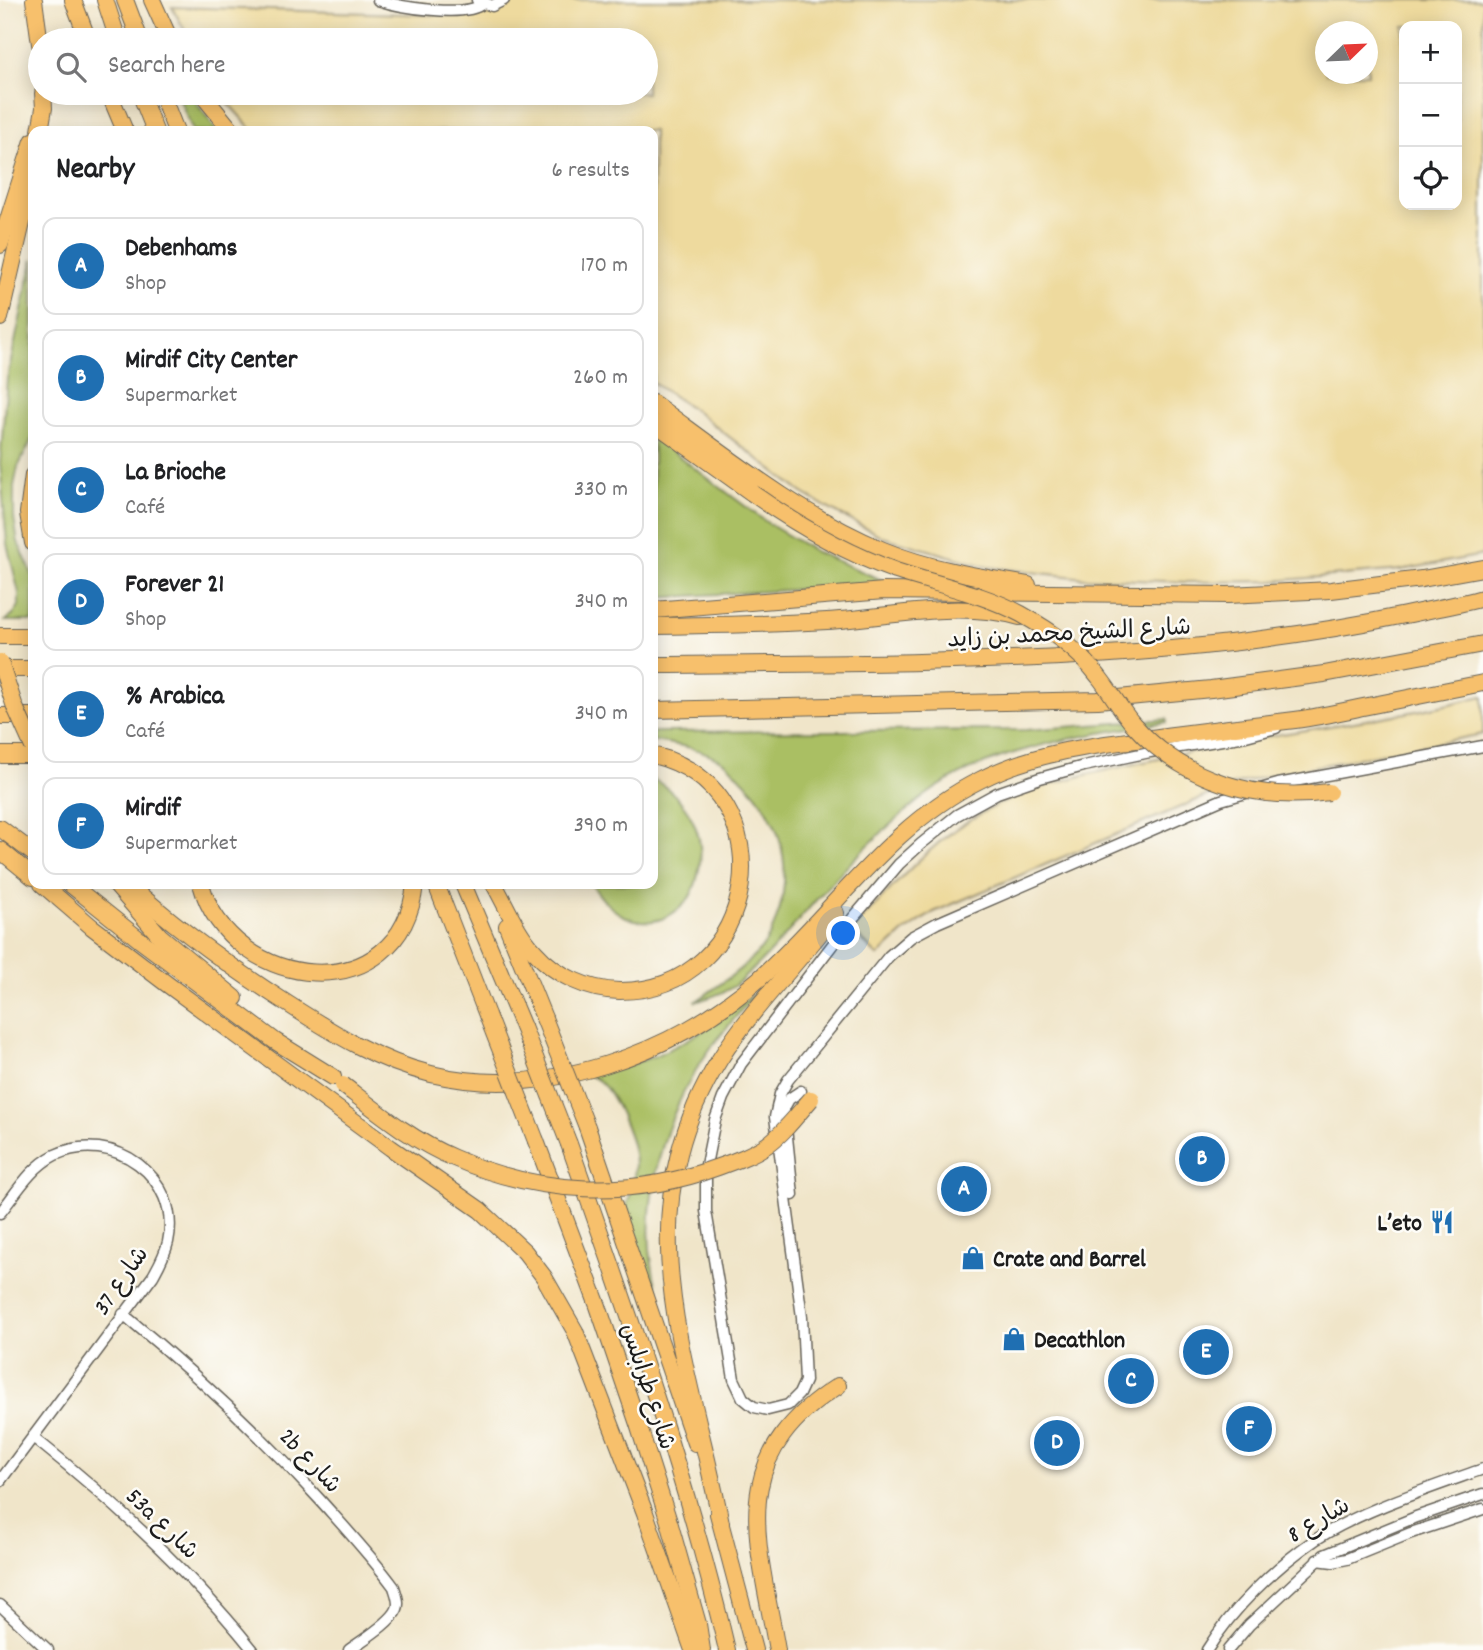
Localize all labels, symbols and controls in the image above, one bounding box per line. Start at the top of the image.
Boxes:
north arrow [1315,21,1378,84]
map controls [1399,21,1462,210]
button: + [1399,21,1462,84]
search box [28,28,658,105]
icon: search [52,48,90,86]
text: Search here [108,48,226,85]
button: − [1399,84,1462,147]
button: locate [1399,147,1462,210]
text: Nearby [56,150,134,193]
text: 6 results [552,155,630,188]
text: Debenhams [125,231,237,268]
text: A [75,250,87,283]
text: 170 m [581,250,628,283]
text: Shop [125,268,167,301]
text: Mirdif City Center [125,343,297,380]
text: B [76,362,86,395]
text: 260 m [573,362,628,395]
text: Supermarket [125,380,237,413]
text: La Brioche [125,455,226,492]
text: C [75,474,87,507]
text: 330 m [574,474,628,507]
text: Café [125,492,165,525]
text: Forever 21 [125,567,224,604]
text: D [75,586,87,619]
text: 340 m [575,586,628,619]
text: Shop [125,604,167,637]
street label: شارع الشيخ محمد بن زايد [946,612,1192,658]
text: % Arabica [125,679,224,716]
text: E [76,698,86,731]
text: 340 m [575,698,628,731]
text: Café [125,716,165,749]
text: Mirdif [125,791,181,828]
text: F [76,810,86,843]
text: 390 m [574,810,628,843]
text: Supermarket [125,828,237,861]
your location [826,916,860,950]
pin: B [1179,1133,1225,1185]
pin: A [941,1163,987,1215]
place label: L’eto [1377,1208,1422,1242]
restaurant icon: L’eto [1428,1208,1456,1236]
street label: شارع 37 [86,1240,159,1323]
shop icon: Crate and Barrel [959,1244,987,1272]
place label: Crate and Barrel [993,1244,1146,1278]
street label: شارع طرابلس [610,1319,683,1455]
shop icon: Decathlon [1000,1325,1028,1353]
place label: Decathlon [1034,1325,1125,1359]
pin: E [1183,1326,1229,1378]
pin: C [1108,1355,1154,1407]
pin: F [1226,1403,1272,1455]
pin: D [1034,1417,1080,1469]
street label: 2b شارع [270,1422,348,1502]
street label: 53a شارع [117,1482,205,1569]
street label: شارع 8 [1282,1490,1357,1553]

